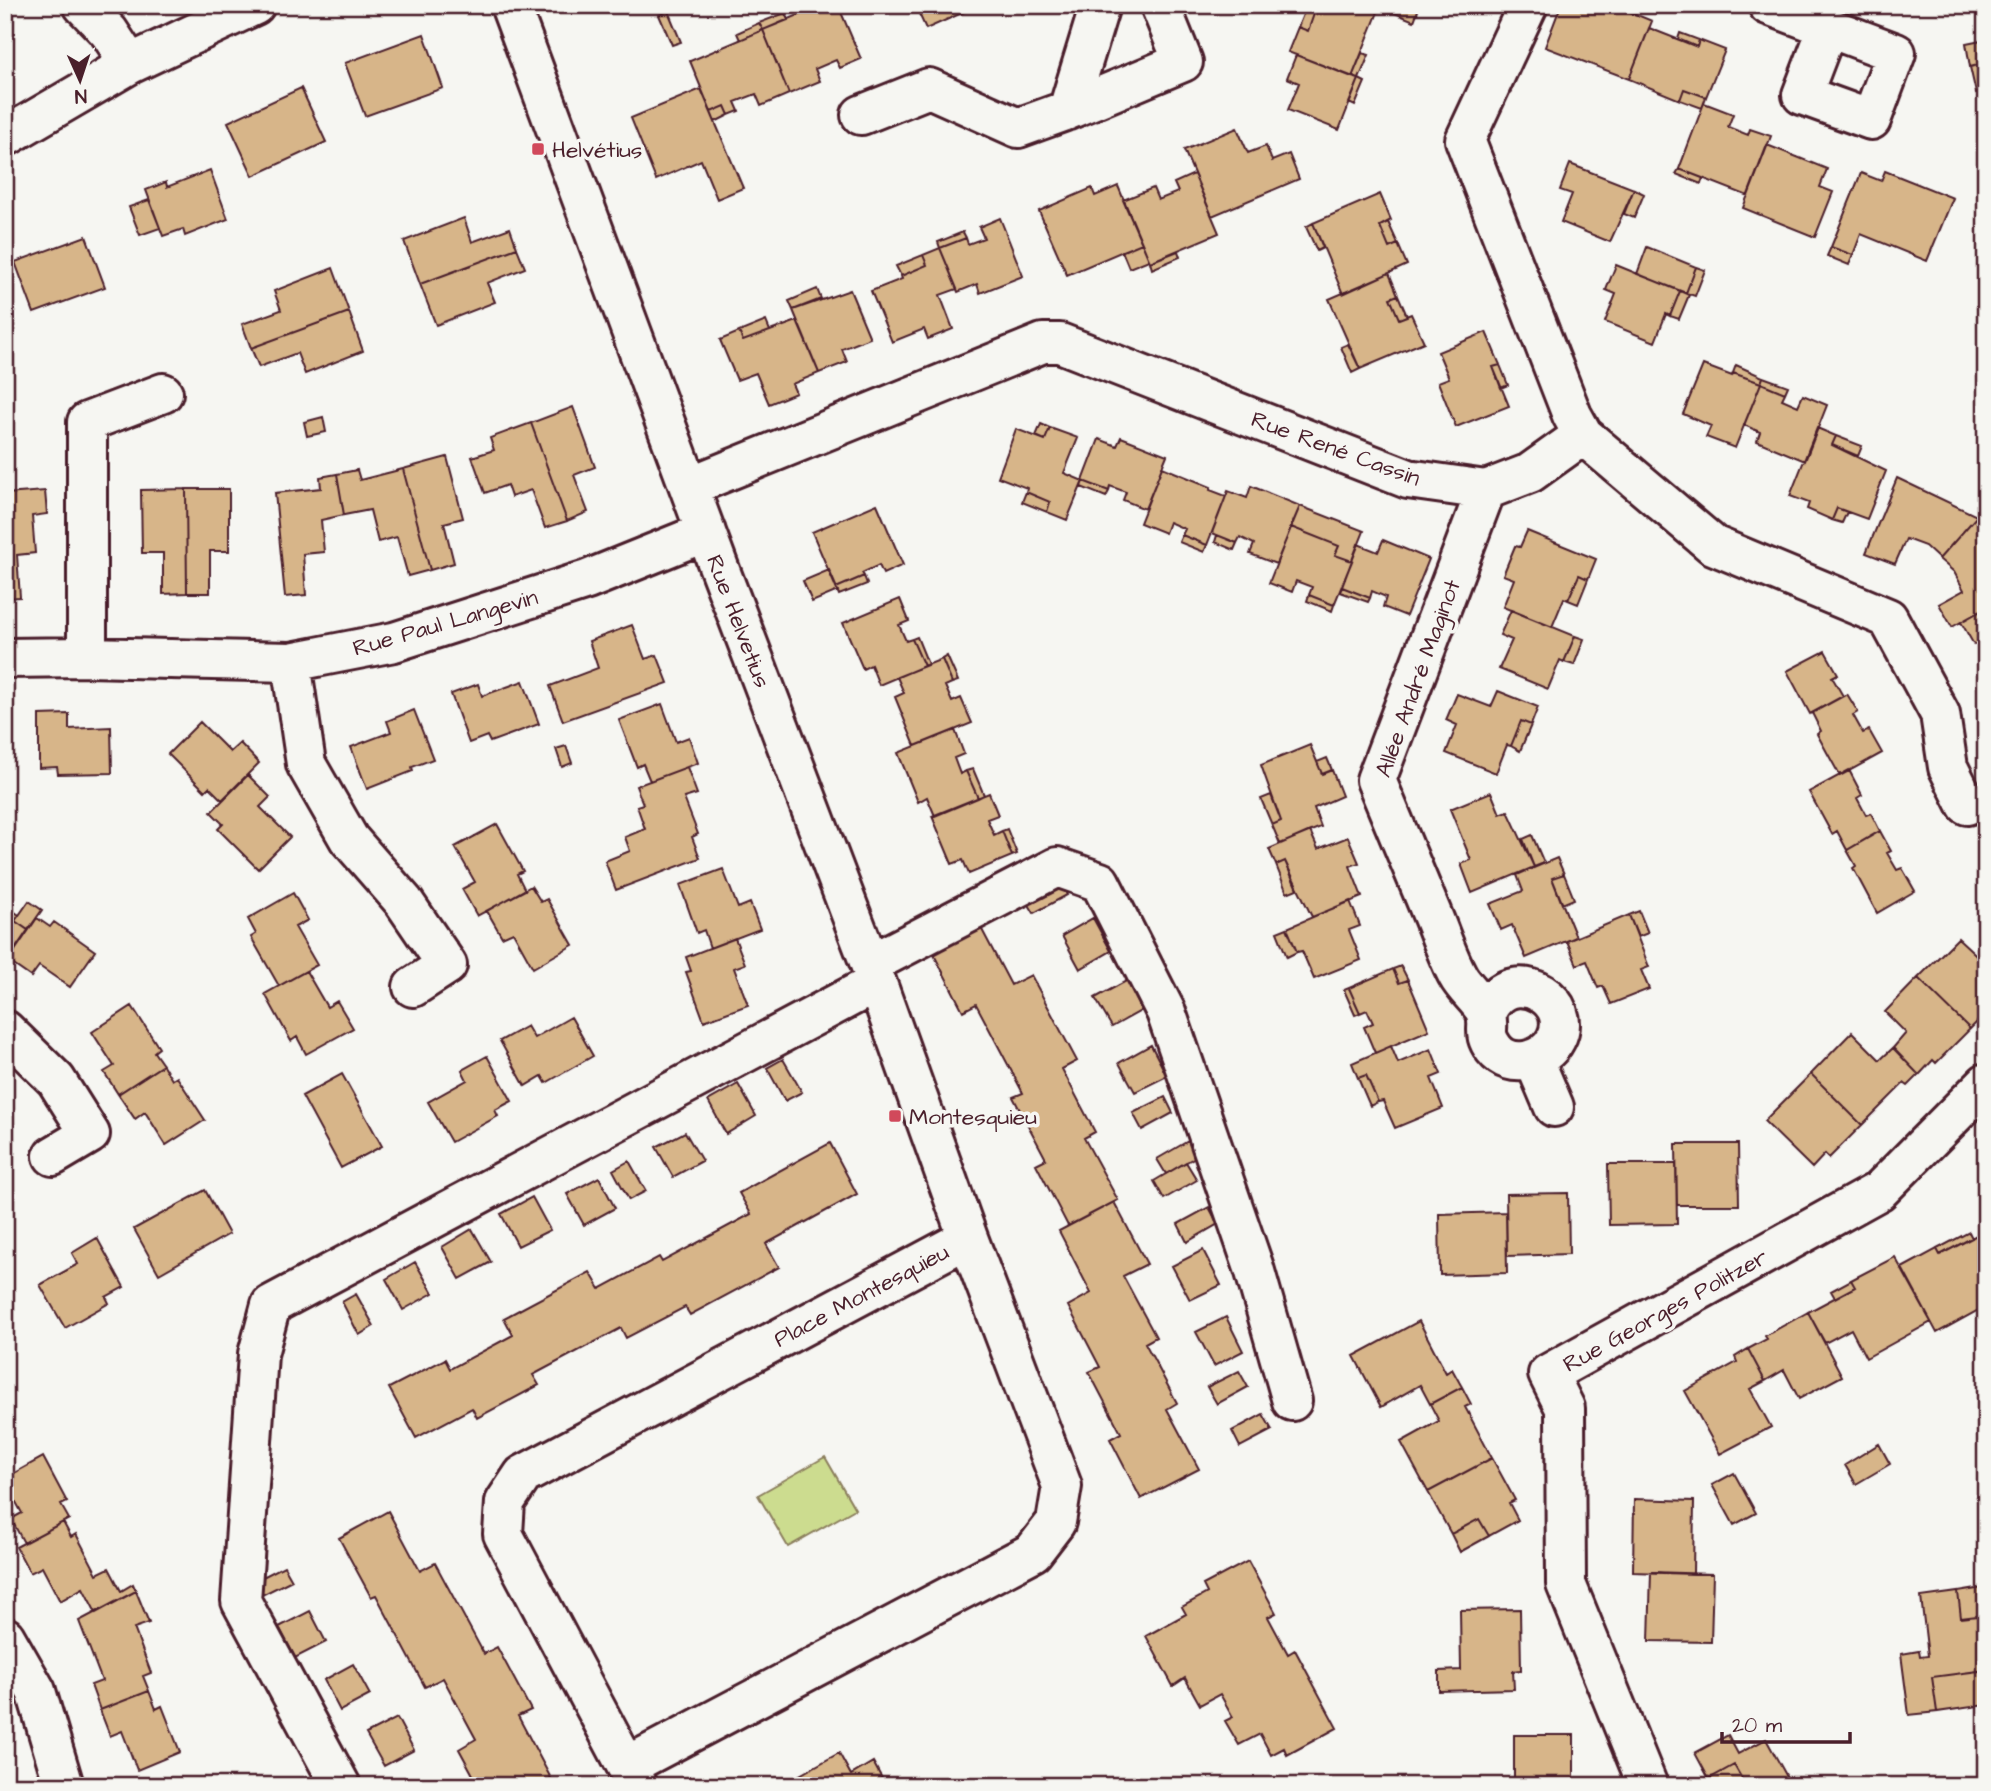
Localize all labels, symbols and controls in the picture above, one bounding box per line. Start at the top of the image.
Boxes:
north arrow [46,46,116,116]
text: N [74,82,87,109]
place label: Helvétius [552,134,642,166]
marker: Helvétius [530,141,546,157]
street label: Rue René Cassin [1247,404,1425,494]
street label: Rue Helvetius [698,550,778,692]
street label: Allée André Maginot [1367,574,1470,782]
street label: Rue Paul Langevin [349,581,542,666]
place label: Montesquieu [909,1101,1037,1133]
marker: Montesquieu [887,1108,903,1124]
street label: Place Montesquieu [768,1236,955,1356]
street label: Rue Georges Politzer [1557,1241,1774,1381]
scale bar [1722,1700,1849,1744]
text: 20 m [1732,1711,1783,1740]

